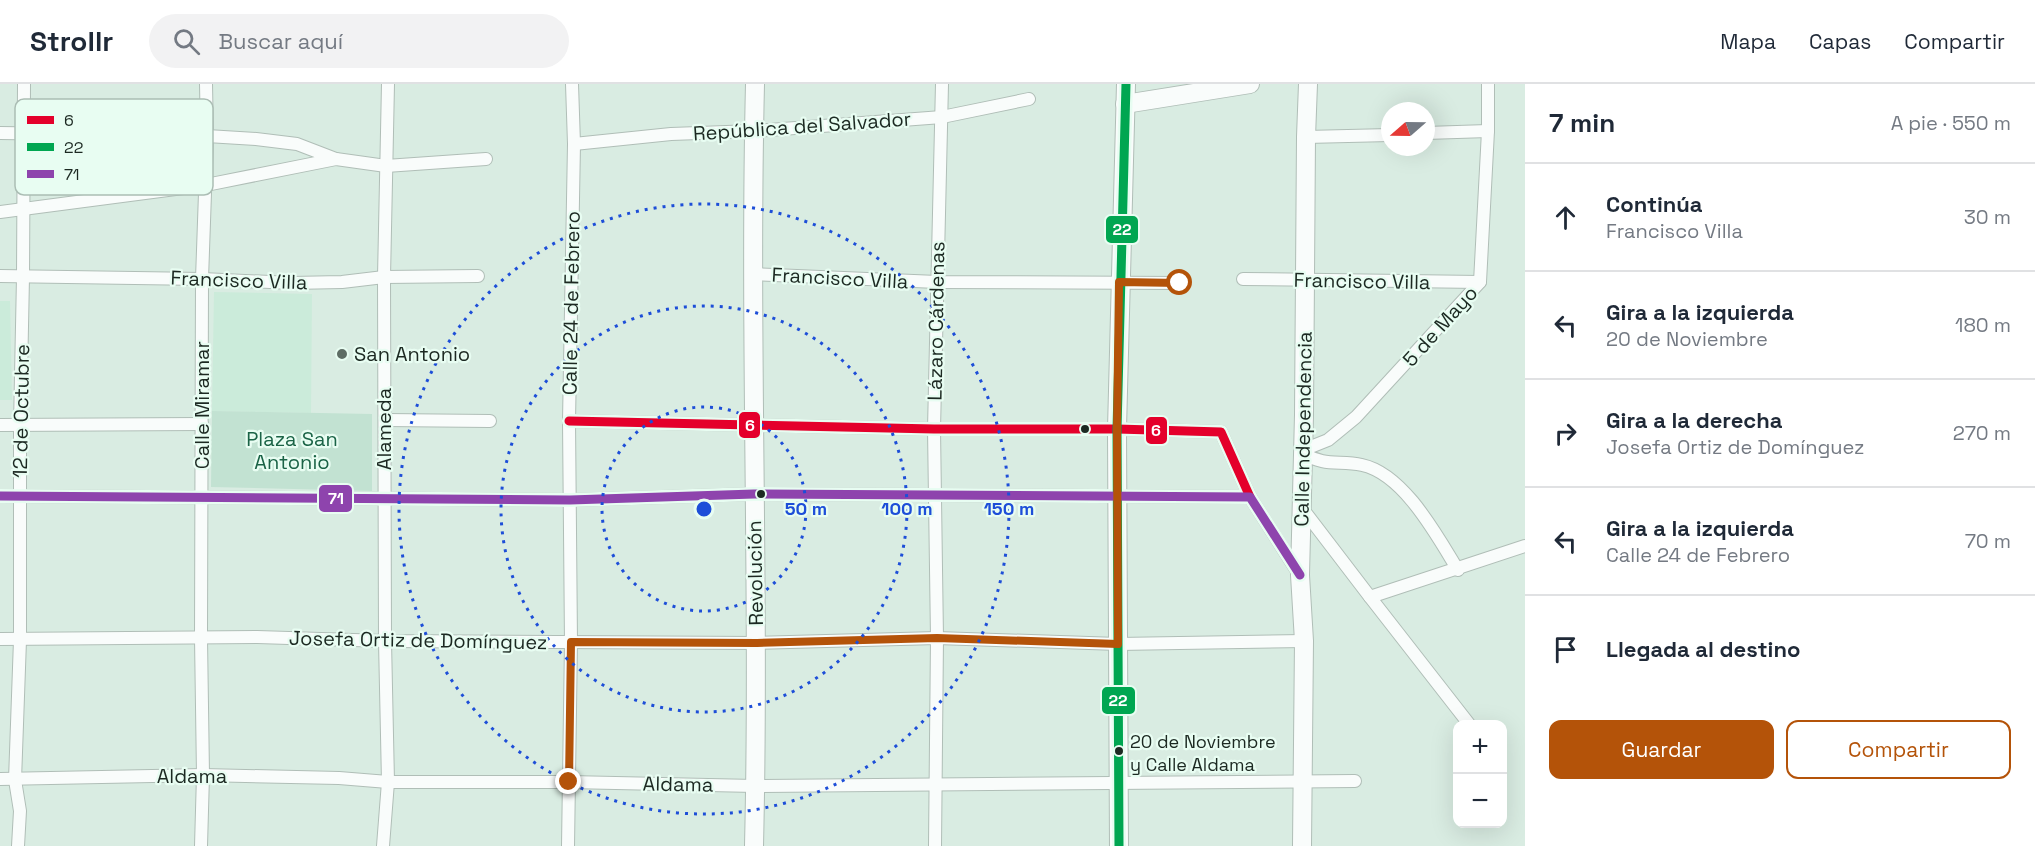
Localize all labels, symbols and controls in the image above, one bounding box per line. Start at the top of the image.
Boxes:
search box [149,14,569,68]
text: Strollr [30,23,113,59]
icon: search [170,25,203,58]
text: Buscar aquí [218,27,343,55]
text: Mapa [1720,28,1776,55]
text: Capas [1809,28,1871,55]
text: Compartir [1904,28,2005,55]
legend [15,99,213,195]
north arrow [1381,102,1435,156]
street label: República del Salvador [692,105,912,147]
text: 7 min [1549,106,1615,140]
text: 6 [64,110,74,131]
text: A pie · 550 m [1891,110,2011,136]
text: 22 [64,137,83,158]
text: 71 [64,164,80,185]
text: Continúa [1606,190,1702,218]
icon: ahead [1549,201,1582,234]
text: 30 m [1964,204,2011,230]
street label: Calle 24 de Febrero [556,211,586,395]
line badge: 22 [1105,215,1139,244]
text: Francisco Villa [1606,218,1743,244]
text: 22 [1112,219,1132,240]
street label: Lázaro Cárdenas [922,241,950,401]
street label: Francisco Villa [771,261,909,295]
street label: Francisco Villa [170,265,308,295]
street label: Francisco Villa [1293,267,1431,295]
route start [1166,269,1192,295]
street label: 5 de Mayo [1397,280,1483,372]
text: Gira a la izquierda [1606,298,1794,326]
icon: left [1549,309,1582,342]
text: 180 m [1955,312,2011,338]
text: 20 de Noviembre [1606,326,1768,352]
street label: Calle Independencia [1288,331,1318,527]
street label: Calle Miramar [189,341,215,469]
place label: San Antonio [354,341,470,367]
street label: 12 de Octubre [7,344,35,478]
marker: San Antonio [335,347,349,361]
street label: Alameda [371,388,397,470]
text: Gira a la derecha [1606,406,1783,434]
line badge: 6 [738,411,761,439]
text: 6 [745,415,755,436]
line badge: 6 [1145,416,1168,445]
icon: right [1549,417,1582,450]
text: 6 [1151,420,1161,441]
text: 270 m [1953,420,2011,446]
unlabelled marker [1079,423,1091,435]
park label: Plaza San Antonio [246,426,338,475]
text: Josefa Ortiz de Domínguez [1606,434,1864,460]
line badge: 71 [318,484,353,513]
text: 71 [328,488,344,509]
unlabelled marker [755,488,767,500]
text: 50 m [785,497,827,520]
text: 100 m [881,497,933,520]
text: 150 m [984,497,1034,520]
centre of rings [694,499,714,519]
text: Gira a la izquierda [1606,514,1794,542]
street label: Revolución [741,520,769,626]
icon: left [1549,525,1582,558]
text: 70 m [1965,528,2011,554]
text: Calle 24 de Febrero [1606,542,1790,568]
street label: Josefa Ortiz de Domínguez [289,625,547,655]
icon: arrive [1549,633,1582,666]
text: Llegada al destino [1606,635,1800,663]
line badge: 22 [1101,686,1136,715]
text: 22 [1108,690,1128,711]
map controls [1453,720,1507,828]
button: + [1453,720,1507,774]
button: Guardar [1549,720,1774,779]
button: Compartir [1786,720,2011,779]
place label: 20 de Noviembre y Calle Aldama [1130,730,1276,776]
marker: 20 de Noviembre y Calle Aldama [1113,745,1125,757]
street label: Aldama [157,763,227,789]
route end [555,768,581,794]
street label: Aldama [642,770,714,798]
button: − [1453,774,1507,828]

